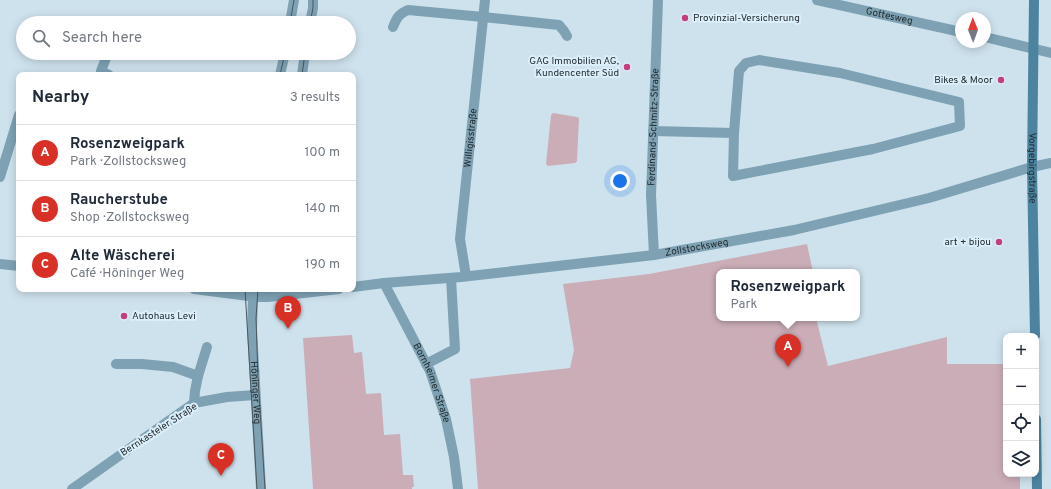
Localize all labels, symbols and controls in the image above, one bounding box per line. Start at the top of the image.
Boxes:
street label: Gottesweg [864,5,914,28]
place label: Provinzial-Versicherung [693,12,800,25]
north arrow [955,12,991,48]
marker: Provinzial-Versicherung [680,13,690,23]
search box [16,16,356,60]
icon: search [30,27,52,49]
text: Search here [62,29,142,48]
place label: GAG Immobilien AG, Kundencenter Süd [529,55,619,80]
marker: GAG Immobilien AG, Kundencenter Süd [622,62,632,72]
street label: Ferdinand-Schmitz-Straße [645,68,662,186]
place label: Bikes & Moor [934,74,993,87]
marker: Bikes & Moor [996,75,1006,85]
text: Nearby [32,87,89,109]
text: 3 results [290,90,340,106]
street label: Willigisstraße [461,108,480,168]
street label: Vorgebirgstraße [1025,132,1039,204]
text: Rosenzweigpark [70,135,185,154]
text: A [40,145,50,161]
text: 100 m [304,145,340,161]
text: Park · Zollstocksweg [70,154,186,170]
your location [610,171,630,191]
text: Raucherstube [70,191,168,210]
text: B [41,201,49,217]
text: 140 m [305,201,340,217]
text: Shop · Zollstocksweg [70,210,189,226]
street label: Zollstocksweg [664,235,729,259]
place label: art + bijou [944,236,991,249]
marker: art + bijou [994,237,1004,247]
text: Alte Wäscherei [70,247,175,266]
text: C [41,257,49,273]
text: 190 m [305,257,340,273]
text: Café · Höninger Weg [70,266,184,282]
popup [716,269,860,321]
text: Rosenzweigpark [731,278,845,297]
pin: B [275,296,301,329]
text: Park [731,297,757,313]
place label: Autohaus Levi [132,310,196,323]
marker: Autohaus Levi [119,311,129,321]
map controls [1003,333,1039,477]
button: + [1003,333,1039,369]
pin: A [775,334,801,367]
street label: Bornheimer Straße [410,341,453,424]
street label: Höninger Weg [247,361,264,425]
button: − [1003,369,1039,405]
street label: Bernkasteler Straße [118,400,200,460]
button: locate [1003,405,1039,441]
button: layers [1003,441,1039,477]
pin: C [208,443,234,476]

